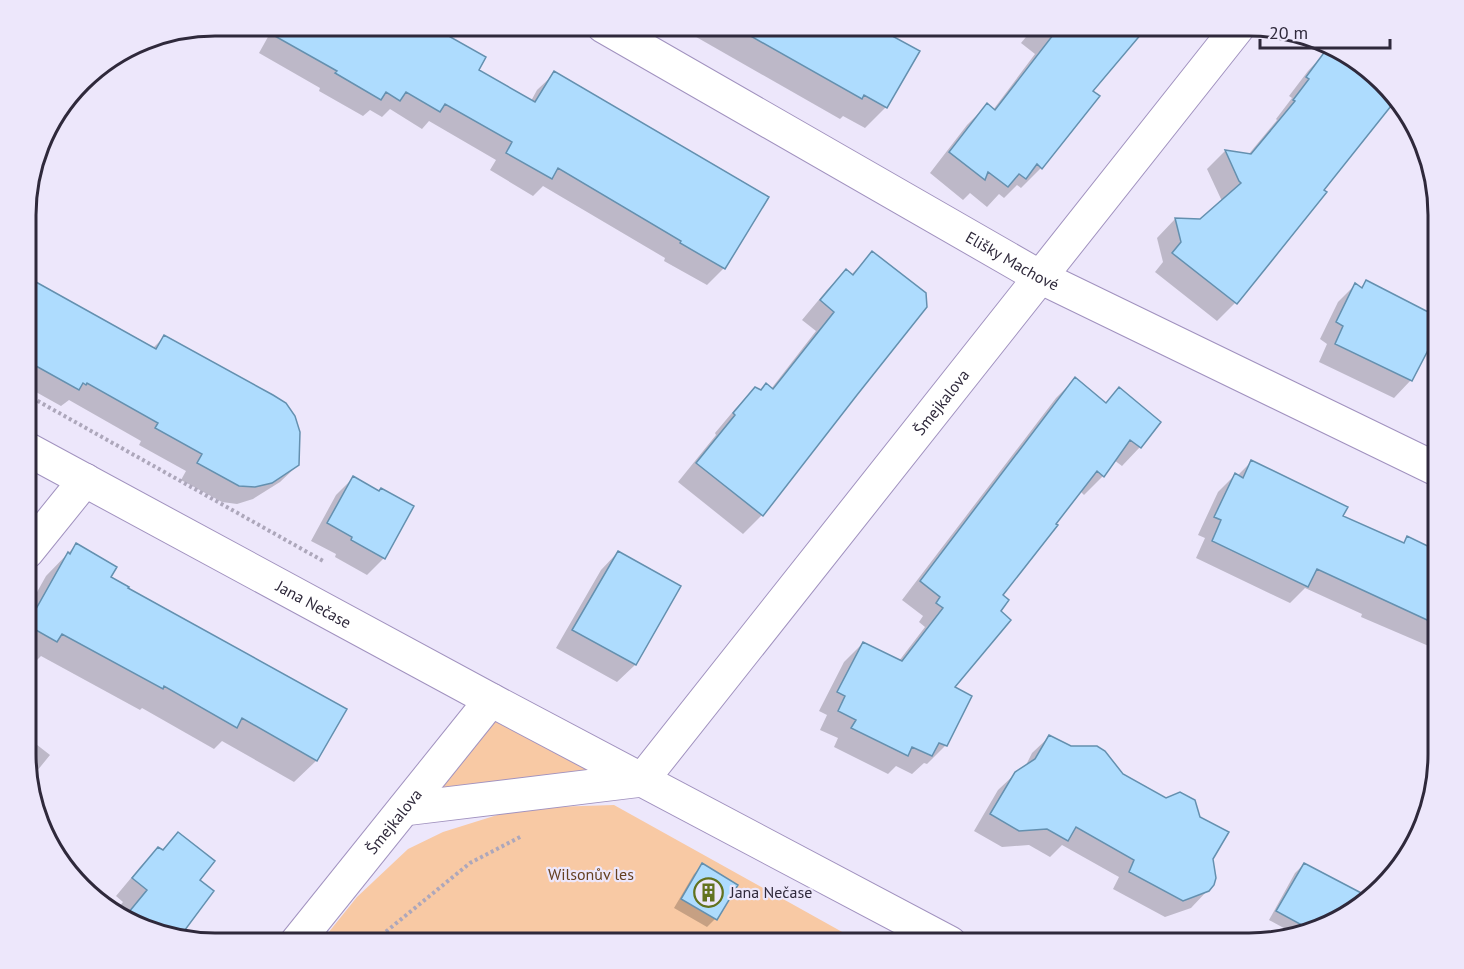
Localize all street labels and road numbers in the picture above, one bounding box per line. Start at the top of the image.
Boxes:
street label: Elišky Machové [962,227,1062,295]
street label: Šmejkalova [909,365,973,439]
street label: Jana Nečase [272,575,355,632]
street label: Šmejkalova [361,785,426,858]

